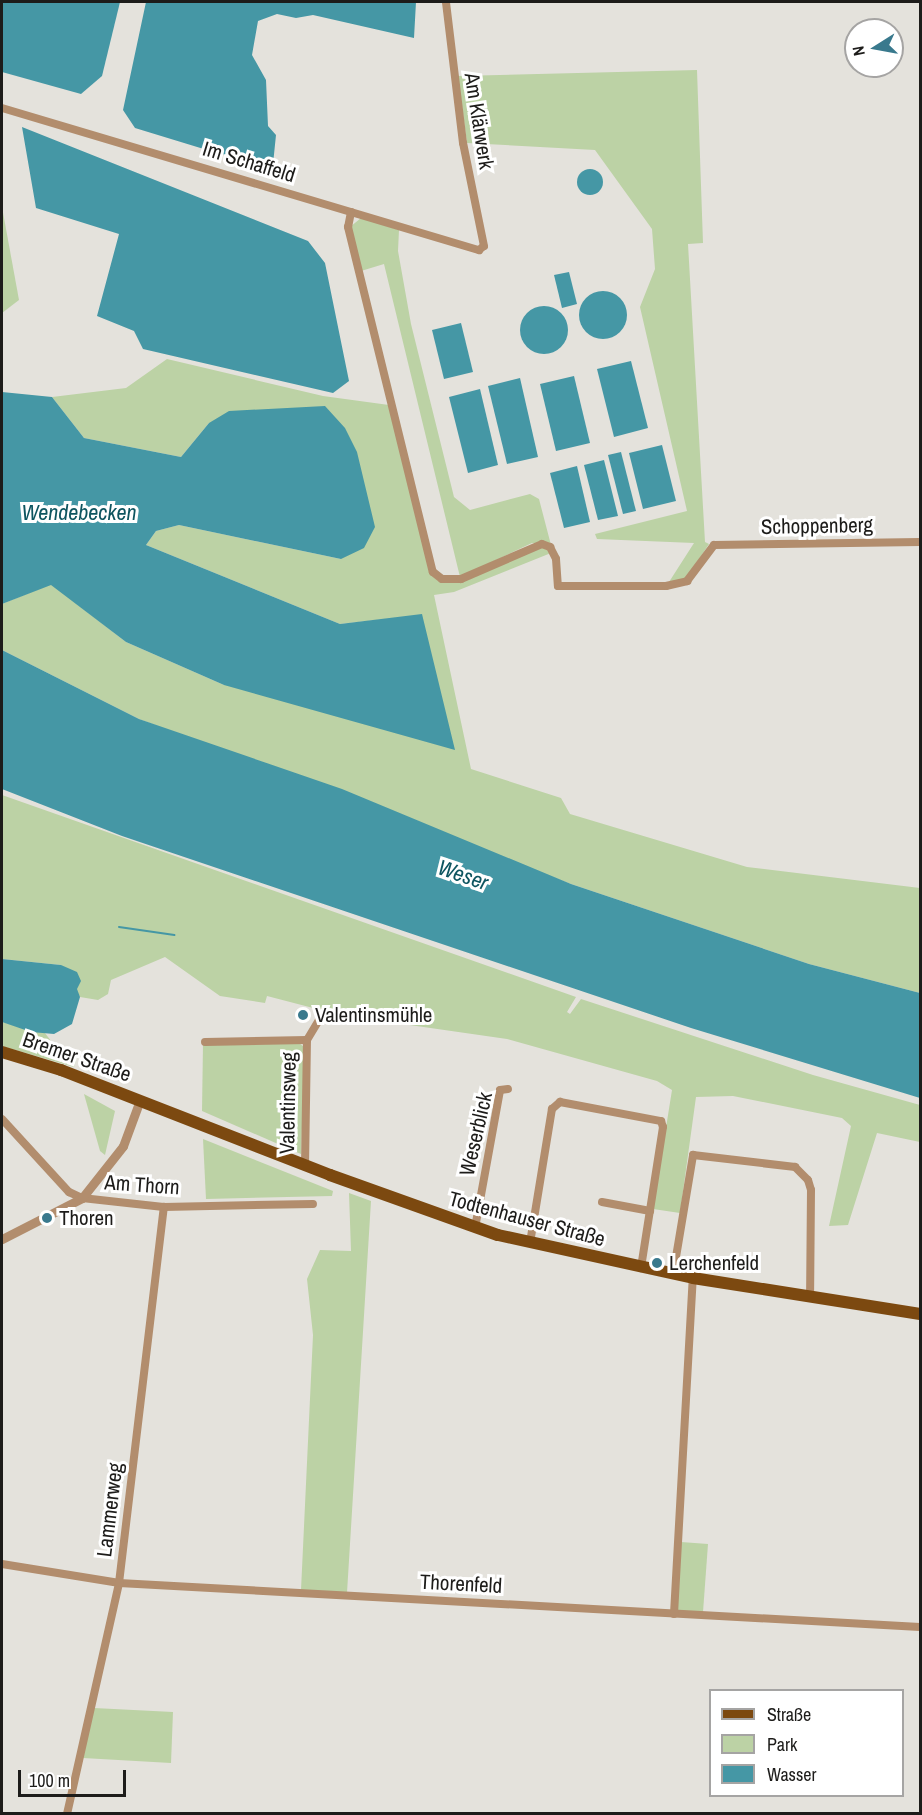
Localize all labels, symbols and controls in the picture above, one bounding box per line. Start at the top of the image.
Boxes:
north arrow [844,18,904,78]
text: N [847,44,870,58]
street label: Am Klärwerk [459,71,499,171]
street label: Im Schaffeld [200,136,298,188]
water label: Wendebecken [22,500,136,526]
street label: Schoppenberg [761,512,873,540]
water label: Weser [434,854,492,896]
place label: Valentinsmühle [315,1002,432,1028]
marker: Valentinsmühle [296,1008,310,1022]
street label: Bremer Straße [20,1027,134,1087]
street label: Valentinsweg [275,1052,301,1154]
street label: Weserblick [454,1090,498,1178]
street label: Am Thorn [103,1170,181,1200]
street label: Todtenhauser Straße [446,1186,608,1252]
place label: Thoren [59,1205,114,1231]
marker: Thoren [40,1211,54,1225]
place label: Lerchenfeld [669,1250,759,1276]
marker: Lerchenfeld [650,1256,664,1270]
street label: Lammerweg [92,1461,128,1559]
street label: Thorenfeld [419,1569,503,1599]
legend [709,1689,904,1797]
text: Straße [767,1702,811,1727]
text: Park [767,1732,797,1757]
scale bar [21,1758,129,1796]
text: Wasser [767,1762,816,1787]
text: 100 m [29,1768,70,1793]

